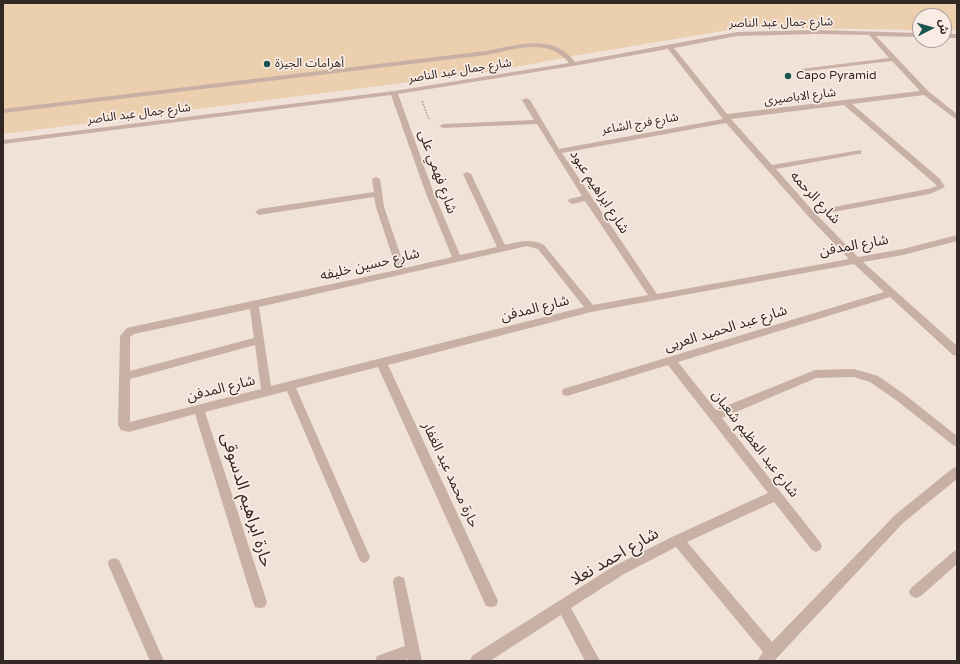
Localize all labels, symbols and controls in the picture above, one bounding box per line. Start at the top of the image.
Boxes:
north arrow [912,8,952,48]
street label: شارع جمال عبد الناصر [729,15,833,31]
text: ش [936,19,951,35]
street label: شارع جمال عبد الناصر [407,56,513,86]
place label: أهرامات الجيزة [275,57,344,71]
marker: أهرامات الجيزة [262,59,272,69]
place label: Capo Pyramid [796,69,876,83]
marker: Capo Pyramid [783,71,793,81]
street label: شارع الاباصيرى [763,85,837,109]
street label: شارع جمال عبد الناصر [86,100,192,128]
street label: شارع فرج الشاعر [600,110,680,138]
street label: شارع فهمي على [414,128,460,216]
street label: شارع ابراهيم عبود [566,147,632,237]
street label: شارع الرحمه [786,168,844,228]
street label: شارع المدفن [818,232,890,260]
street label: شارع حسين خليفه [319,245,421,285]
street label: شارع المدفن [499,292,571,326]
street label: شارع عبد الحميد العربى [663,302,789,356]
street label: شارع المدفن [185,372,257,406]
street label: شارع عبد العظيم شعبان [708,387,802,501]
street label: حارة محمد عبد الغفار [418,419,482,531]
street label: حارة ابراهيم الدسوقى [216,430,276,570]
street label: شارع احمد نعلا [567,524,663,590]

